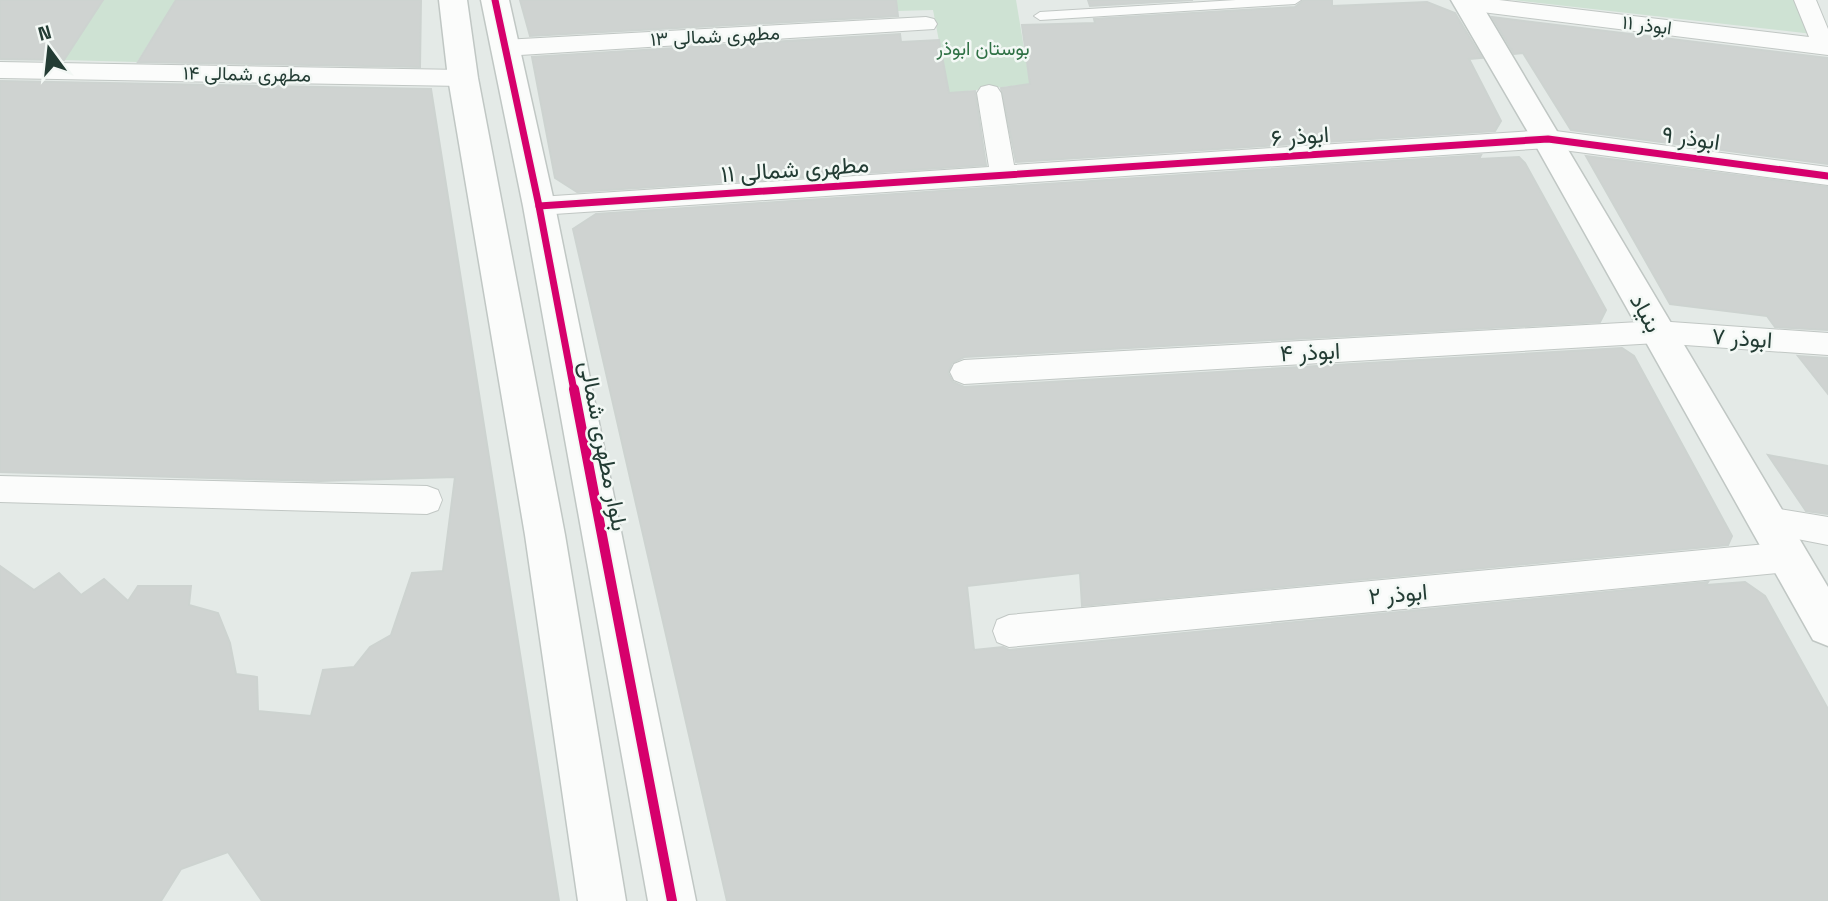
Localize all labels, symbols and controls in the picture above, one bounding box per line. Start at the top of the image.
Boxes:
street label: ابوذر ۱۱ [1621,10,1673,40]
north arrow [14,14,84,84]
text: N [35,19,54,47]
street label: مطهری شمالی ۱۳ [650,20,780,52]
park label: بوستان ابوذر [935,36,1030,61]
street label: مطهری شمالی ۱۴ [183,60,311,88]
street label: ابوذر ۶ [1270,119,1330,153]
street label: ابوذر ۹ [1660,119,1722,157]
street label: مطهری شمالی ۱۱ [720,149,870,189]
street label: بنیاد [1623,288,1669,338]
street label: ابوذر ۷ [1711,321,1773,355]
street label: ابوذر ۴ [1279,335,1341,369]
street label: بلوار مطهری شمالی [573,358,635,534]
street label: ابوذر ۲ [1367,576,1429,612]

